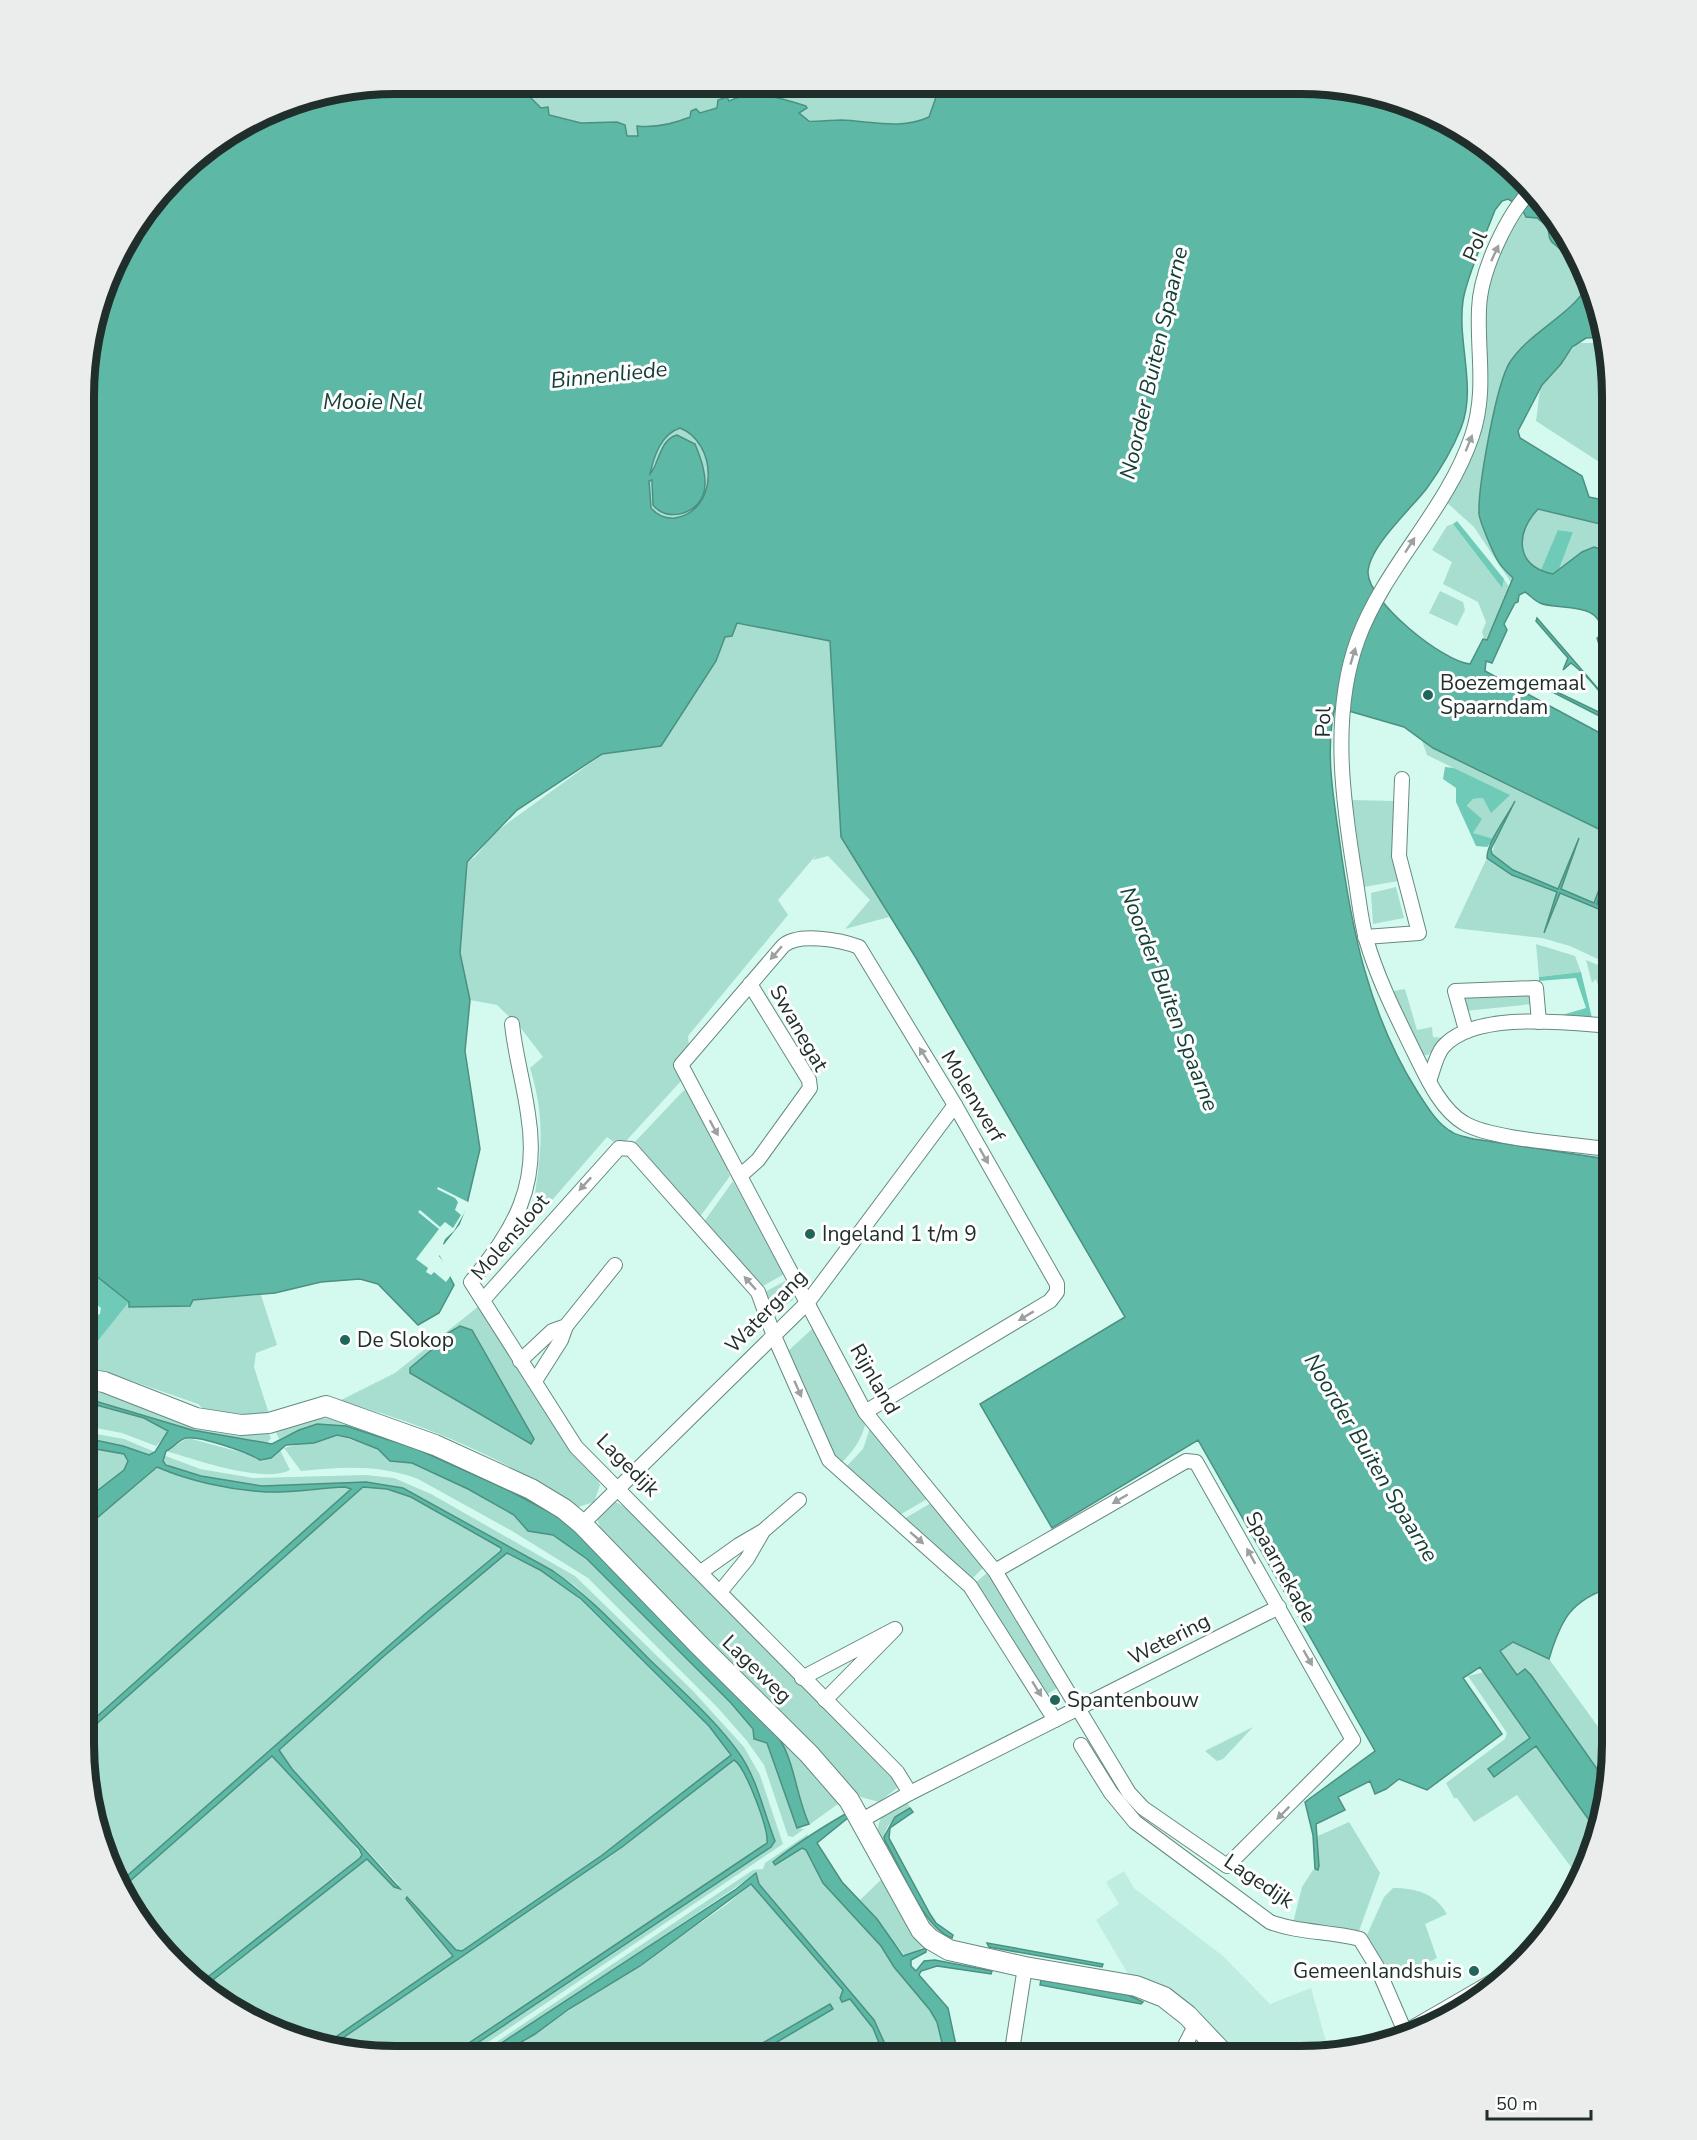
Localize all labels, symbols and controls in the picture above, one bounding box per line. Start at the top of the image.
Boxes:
street label: Pol [1456,226,1494,266]
water label: Noorder Buiten Spaarne [1113,243,1195,482]
one-way arrow [1490,245,1499,262]
water label: Binnenliede [549,354,669,396]
water label: Mooie Nel [323,387,423,417]
one-way arrow [1464,434,1474,452]
one-way arrow [1404,537,1415,553]
one-way arrow [1349,647,1358,665]
place label: Boezemgemaal Spaarndam [1440,669,1586,721]
marker: Boezemgemaal Spaarndam [1421,688,1435,702]
street label: Pol [1309,706,1337,738]
water label: Noorder Buiten Spaarne [1112,883,1226,1116]
one-way arrow [770,945,783,960]
street label: Swanegat [763,980,835,1077]
street label: Molenwerf [935,1045,1012,1148]
one-way arrow [918,1047,929,1064]
one-way arrow [708,1120,719,1136]
one-way arrow [978,1148,989,1164]
one-way arrow [578,1177,592,1192]
street label: Molensloot [465,1187,556,1286]
place label: Ingeland 1 t/m 9 [822,1220,977,1248]
marker: Ingeland 1 t/m 9 [803,1227,817,1241]
street label: Watergang [719,1263,813,1359]
one-way arrow [744,1276,757,1291]
one-way arrow [1018,1310,1034,1321]
place label: De Slokop [357,1326,454,1354]
marker: De Slokop [338,1333,352,1347]
street label: Rijnland [844,1339,906,1419]
water label: Noorder Buiten Spaarne [1297,1348,1445,1568]
one-way arrow [794,1380,803,1398]
street label: Lagedijk [590,1427,666,1503]
one-way arrow [1111,1494,1128,1504]
street label: Spaarnekade [1239,1506,1323,1628]
one-way arrow [909,1531,924,1544]
one-way arrow [1245,1548,1256,1564]
street label: Wetering [1123,1607,1215,1671]
street label: Lageweg [716,1629,798,1709]
one-way arrow [1303,1650,1314,1666]
one-way arrow [1031,1681,1042,1697]
place label: Spantenbouw [1067,1686,1199,1714]
marker: Spantenbouw [1048,1693,1062,1707]
one-way arrow [1276,1805,1290,1819]
street label: Lagedijk [1219,1847,1300,1915]
place label: Gemeenlandshuis [1293,1957,1462,1985]
marker: Gemeenlandshuis [1467,1964,1481,1978]
scale bar [1487,2083,1590,2121]
text: 50 m [1496,2092,1538,2116]

